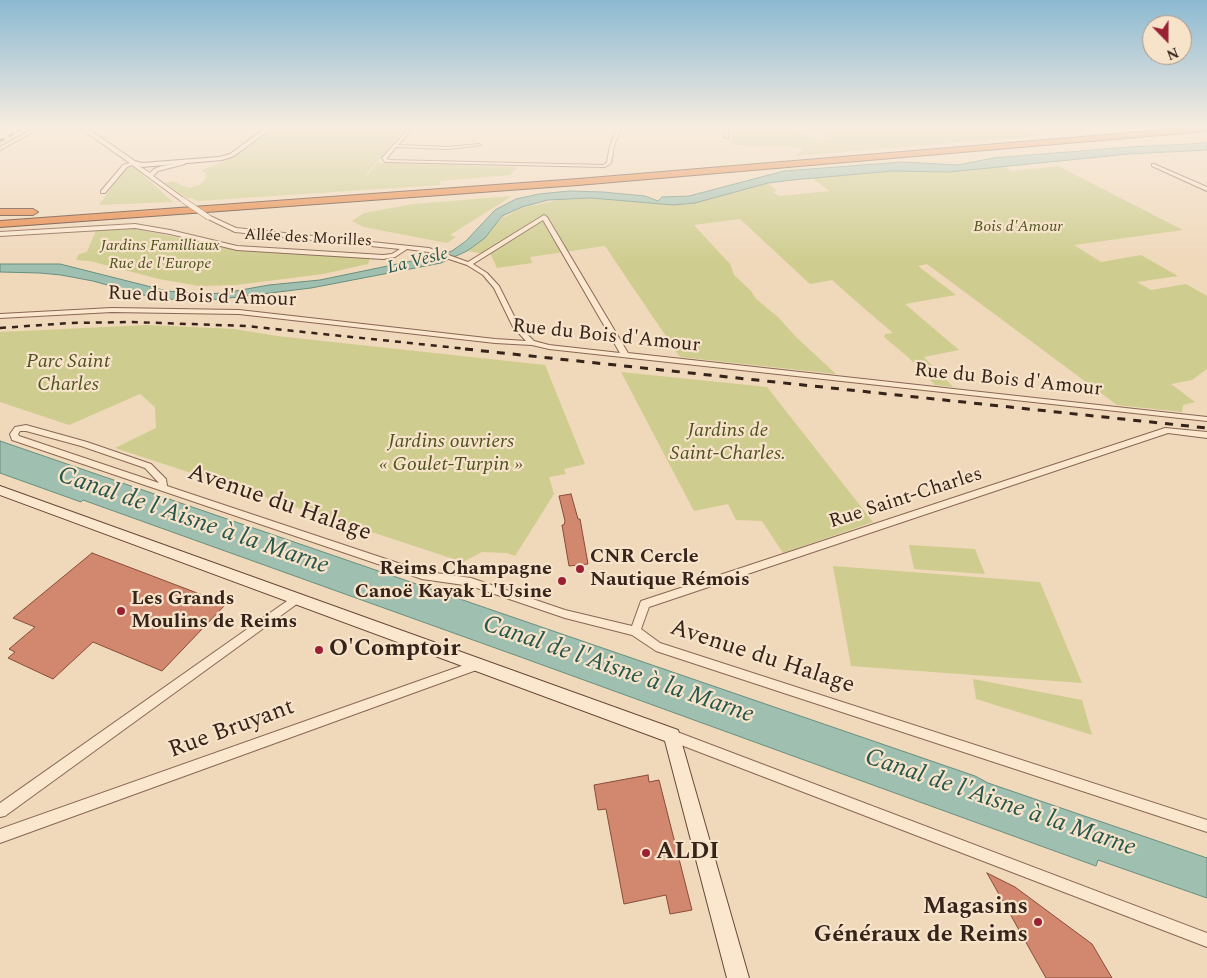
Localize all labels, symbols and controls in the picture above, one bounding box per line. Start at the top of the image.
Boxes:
north arrow [1142,15,1192,65]
text: N [1163,42,1182,65]
park label: Bois d'Amour [973,218,1063,238]
street label: Allée des Morilles [244,226,372,252]
park label: Jardins Familliaux Rue de l'Europe [100,237,220,275]
water label: La Vesle [385,244,451,280]
street label: Rue du Bois d'Amour [107,283,297,313]
street label: Rue du Bois d'Amour [511,315,701,359]
park label: Parc Saint Charles [26,351,110,398]
street label: Rue du Bois d'Amour [913,359,1103,403]
park label: Jardins de Saint-Charles. [670,420,786,467]
park label: Jardins ouvriers « Goulet-Turpin » [379,431,523,478]
street label: Avenue du Halage [183,459,375,549]
water label: Canal de l'Aisne à la Marne [53,461,333,583]
street label: Rue Saint-Charles [826,463,986,535]
place label: CNR Cercle Nautique Rémois [590,546,750,593]
place label: Reims Champagne Canoë Kayak L'Usine [355,558,552,605]
marker: CNR Cercle Nautique Rémois [574,563,586,575]
marker: Reims Champagne Canoë Kayak L'Usine [556,575,568,587]
place label: Les Grands Moulins de Reims [131,588,297,635]
marker: Les Grands Moulins de Reims [115,605,127,617]
water label: Canal de l'Aisne à la Marne [478,610,758,732]
street label: Avenue du Halage [666,615,858,701]
place label: O'Comptoir [329,636,460,664]
marker: O'Comptoir [313,644,325,656]
street label: Rue Bruyant [165,694,299,766]
water label: Canal de l'Aisne à la Marne [860,743,1140,865]
place label: ALDI [656,839,719,867]
marker: ALDI [640,847,652,859]
place label: Magasins Généraux de Reims [814,894,1028,950]
marker: Magasins Généraux de Reims [1032,916,1044,928]

